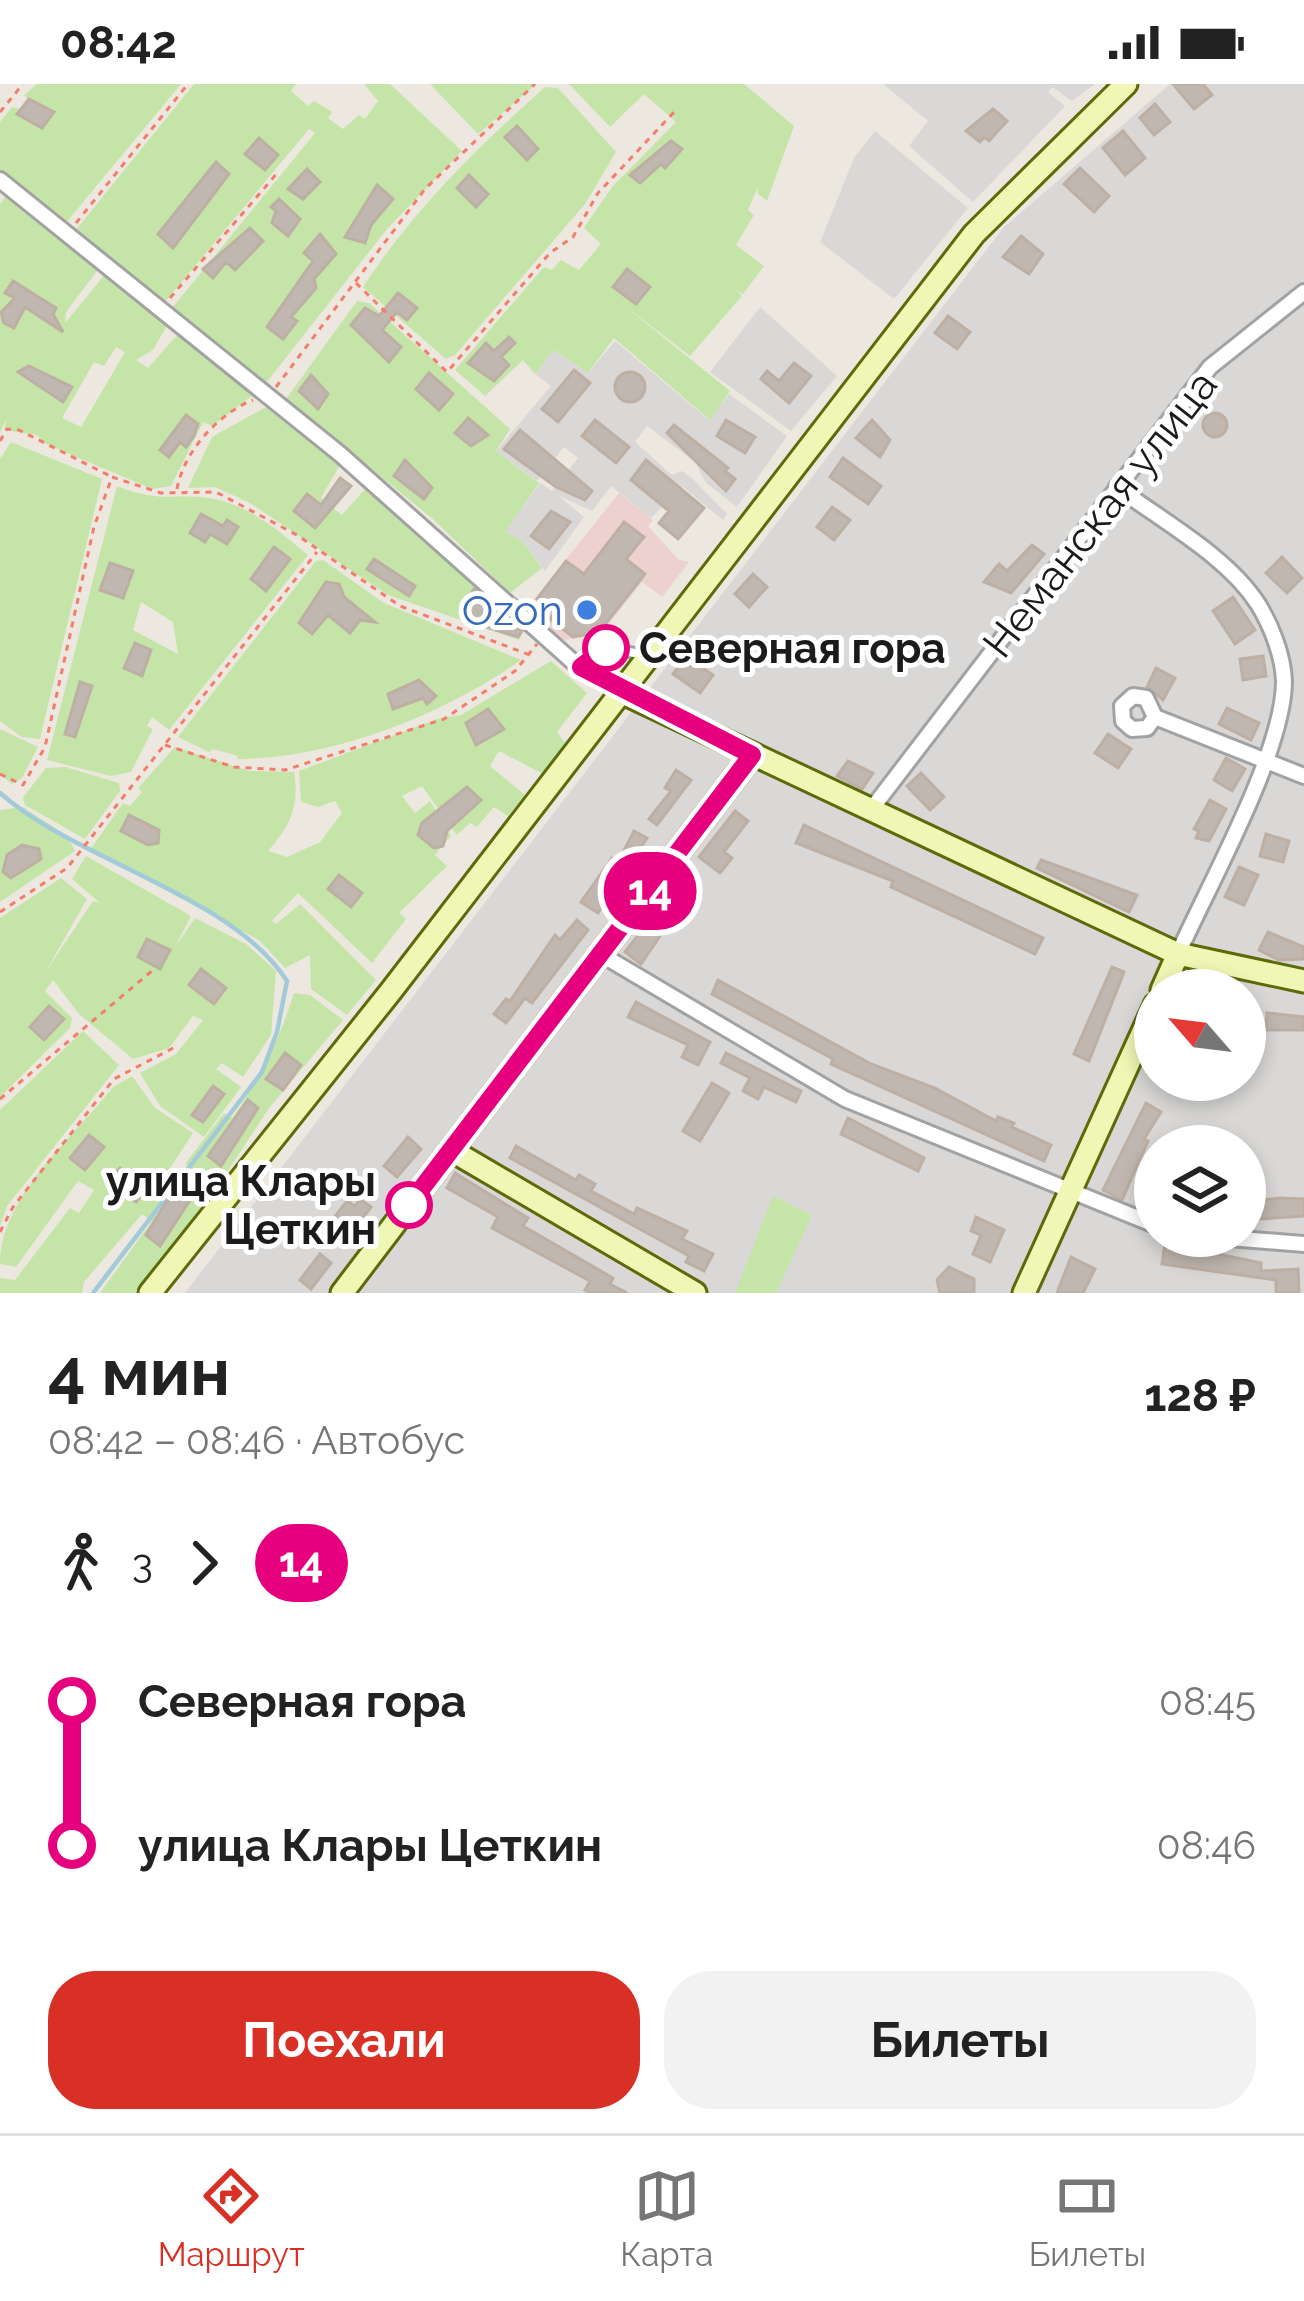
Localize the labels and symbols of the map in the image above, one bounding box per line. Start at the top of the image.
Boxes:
street label: Неманская улица [973,361,1227,667]
place label: Ozon [462,586,563,635]
marker: Ozon [574,597,600,623]
place label: Северная гора [639,624,946,673]
marker: Северная гора [584,626,628,670]
line badge: 14 [596,852,704,930]
north arrow [1134,969,1266,1101]
place label: улица Клары Цеткин [106,1157,376,1254]
marker: улица Клары Цеткин [387,1183,431,1227]

